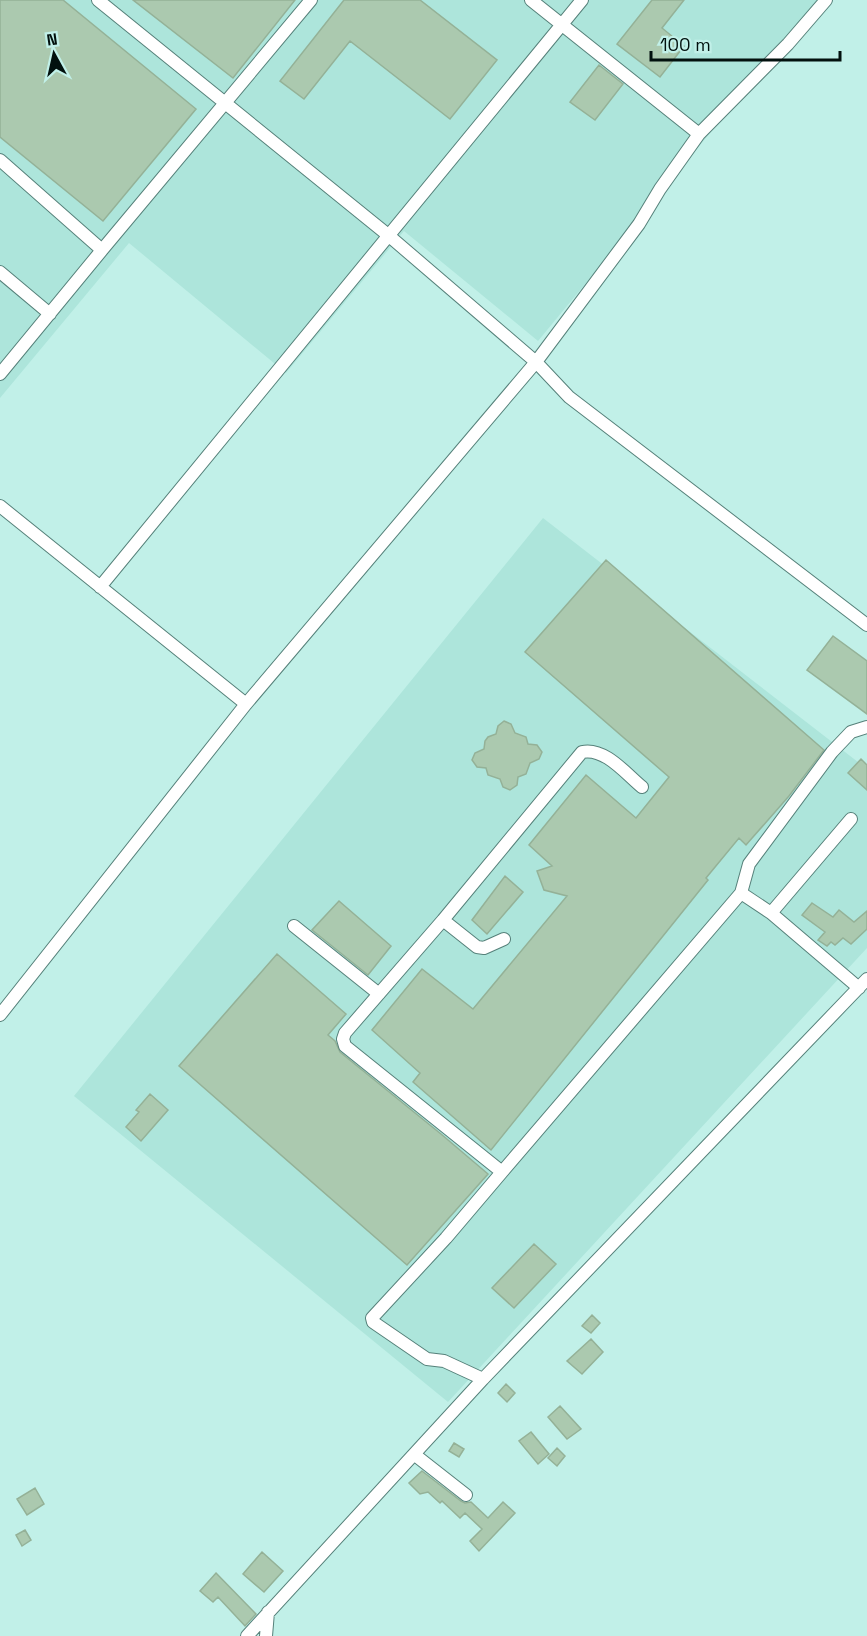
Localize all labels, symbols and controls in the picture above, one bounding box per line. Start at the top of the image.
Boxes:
north arrow [24,24,84,84]
scale bar [651,24,840,62]
text: N [45,28,59,51]
text: 100 m [660,33,711,56]

